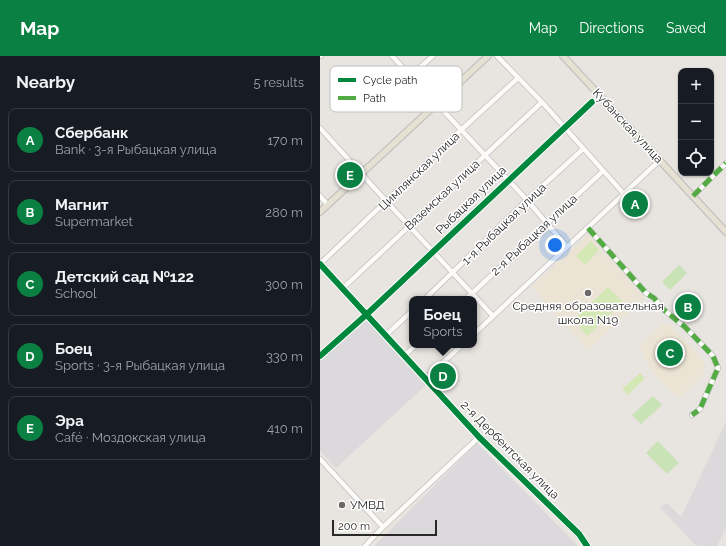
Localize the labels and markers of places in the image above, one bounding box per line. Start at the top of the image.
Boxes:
pin: E [337,160,363,190]
pin: A [622,189,648,219]
marker: Средняя образовательная школа N19 [583,288,593,298]
pin: B [675,292,701,322]
place label: Средняя образовательная школа N19 [512,299,664,327]
pin: C [657,338,683,368]
pin: D [430,361,456,391]
place label: УМВД [350,498,385,512]
marker: УМВД [337,500,347,510]

